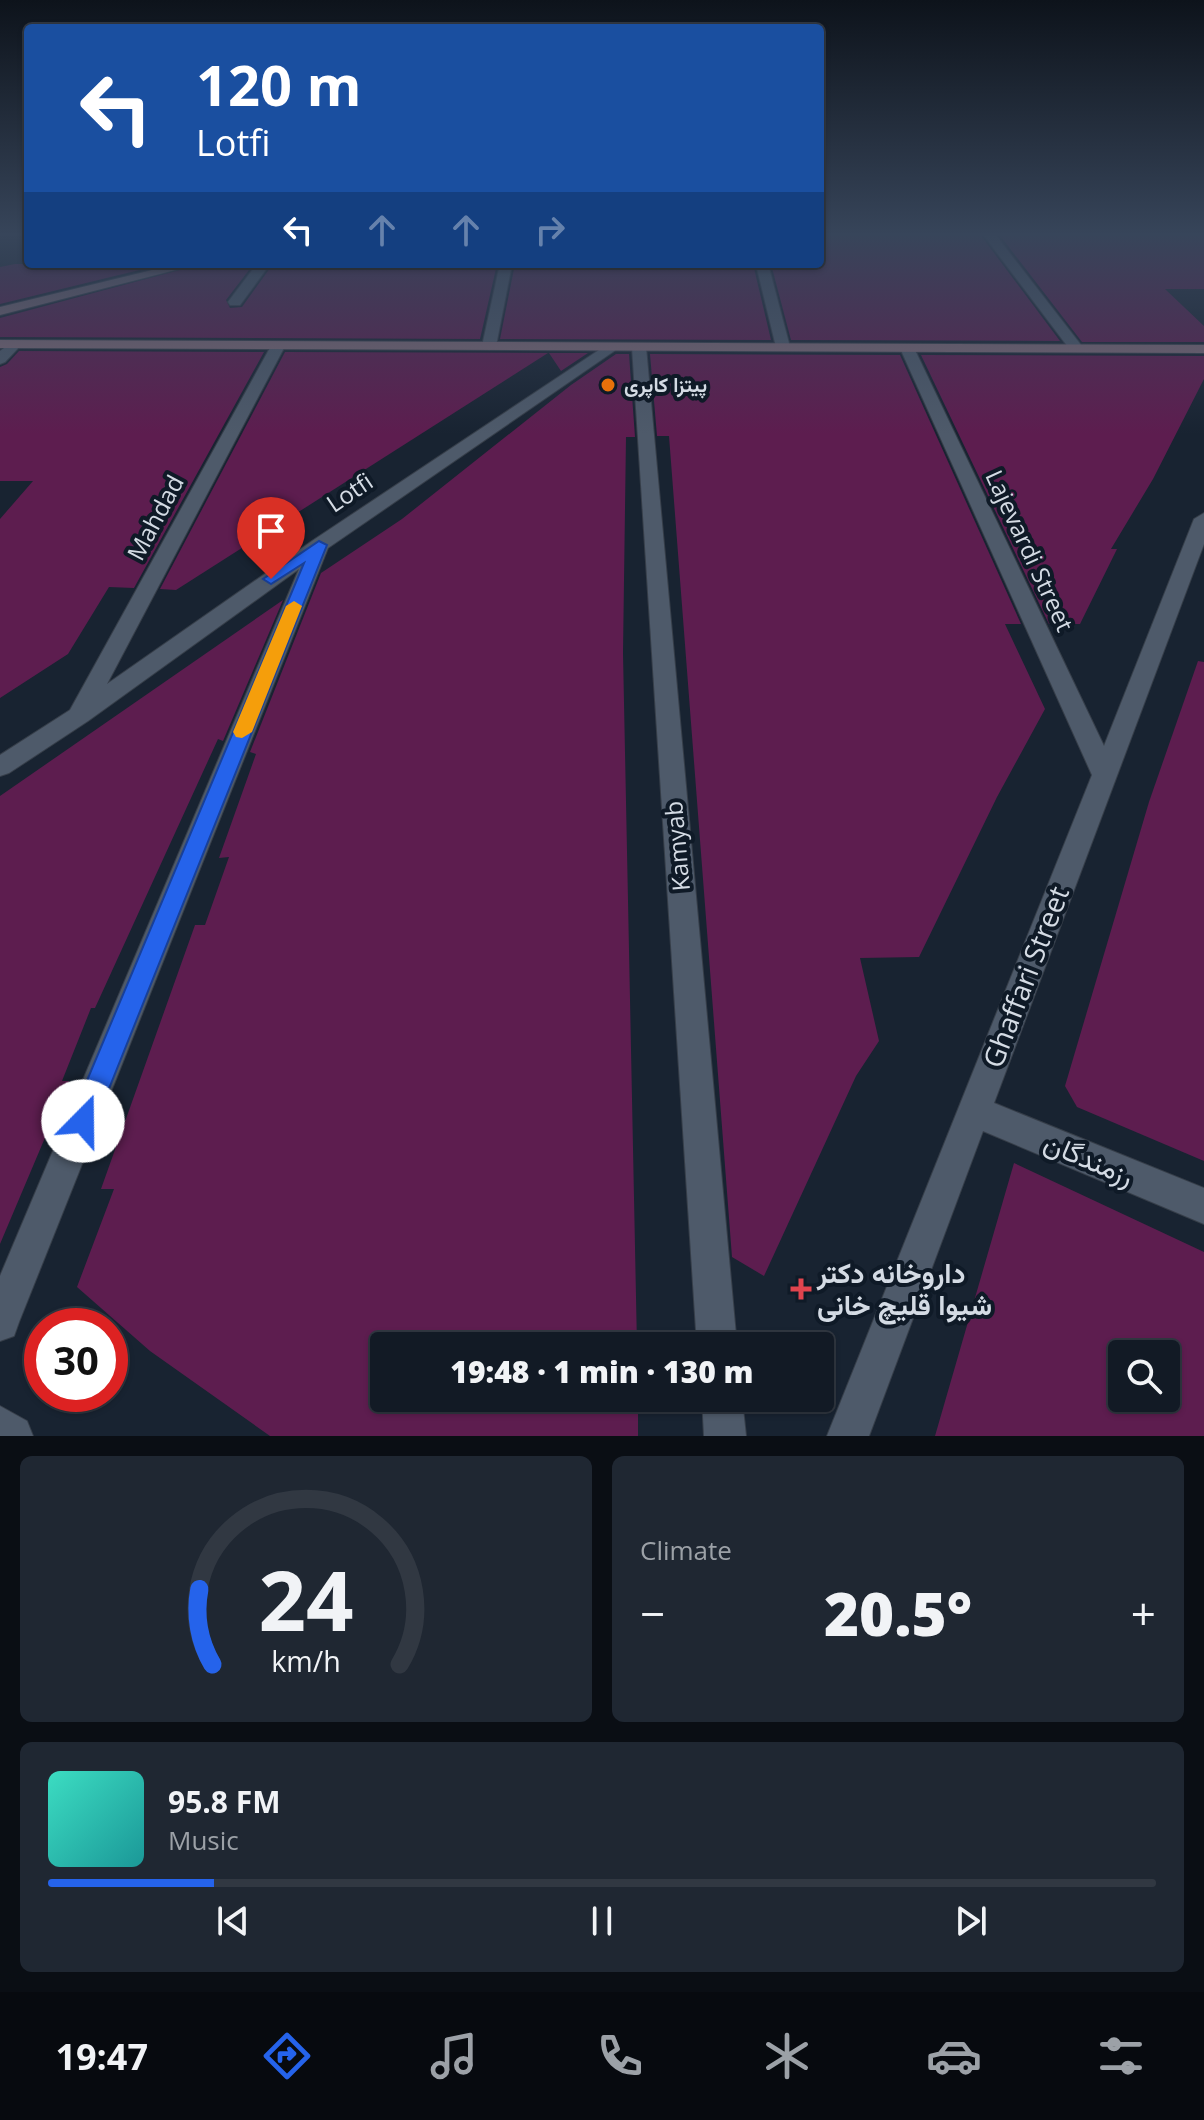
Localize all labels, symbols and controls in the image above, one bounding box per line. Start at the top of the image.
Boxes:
text: 120 m [196,46,362,122]
icon: left [64,56,168,160]
text: Lotfi [196,118,270,167]
icon: left [276,208,320,252]
icon: ahead [360,208,404,252]
icon: ahead [444,208,488,252]
icon: right [528,208,572,252]
place label: پیتزا کاپری [624,371,707,399]
marker: پیتزا کاپری [599,376,617,394]
street label: Lotfi [319,464,379,519]
street label: Lajevardi Street [979,464,1082,636]
street label: Mahdad [118,469,191,566]
pin [237,497,305,579]
icon: arrive [249,509,293,553]
street label: Kamyab [656,800,697,893]
street label: Ghaffari Street [973,880,1077,1073]
position arrow [41,1079,125,1163]
street label: رزمندگان [1039,1122,1140,1194]
place label: داروخانه دکتر شیوا قلیچ خانی [816,1253,992,1325]
marker: داروخانه دکتر شیوا قلیچ خانی [792,1280,810,1298]
speed limit sign: 30 [24,1308,128,1412]
map controls [1108,1340,1180,1412]
button: search [1108,1340,1180,1412]
text: 19:48 · 1 min · 130 m [450,1351,754,1392]
text: Climate [640,1532,732,1568]
text: 24 [258,1542,354,1655]
text: 20.5° [824,1572,972,1654]
text: − [640,1583,665,1643]
text: + [1131,1583,1156,1643]
text: km/h [271,1641,341,1680]
text: 95.8 FM [168,1781,281,1822]
text: Music [168,1822,239,1858]
icon: previous [211,1899,255,1943]
icon: pause [580,1899,624,1943]
icon: next [949,1899,993,1943]
icon: directions [259,2028,315,2084]
icon: music [426,2028,482,2084]
icon: phone [592,2028,648,2084]
icon: climate [759,2028,815,2084]
icon: car [926,2028,982,2084]
icon: filters [1093,2028,1149,2084]
text: 19:47 [55,2032,148,2081]

